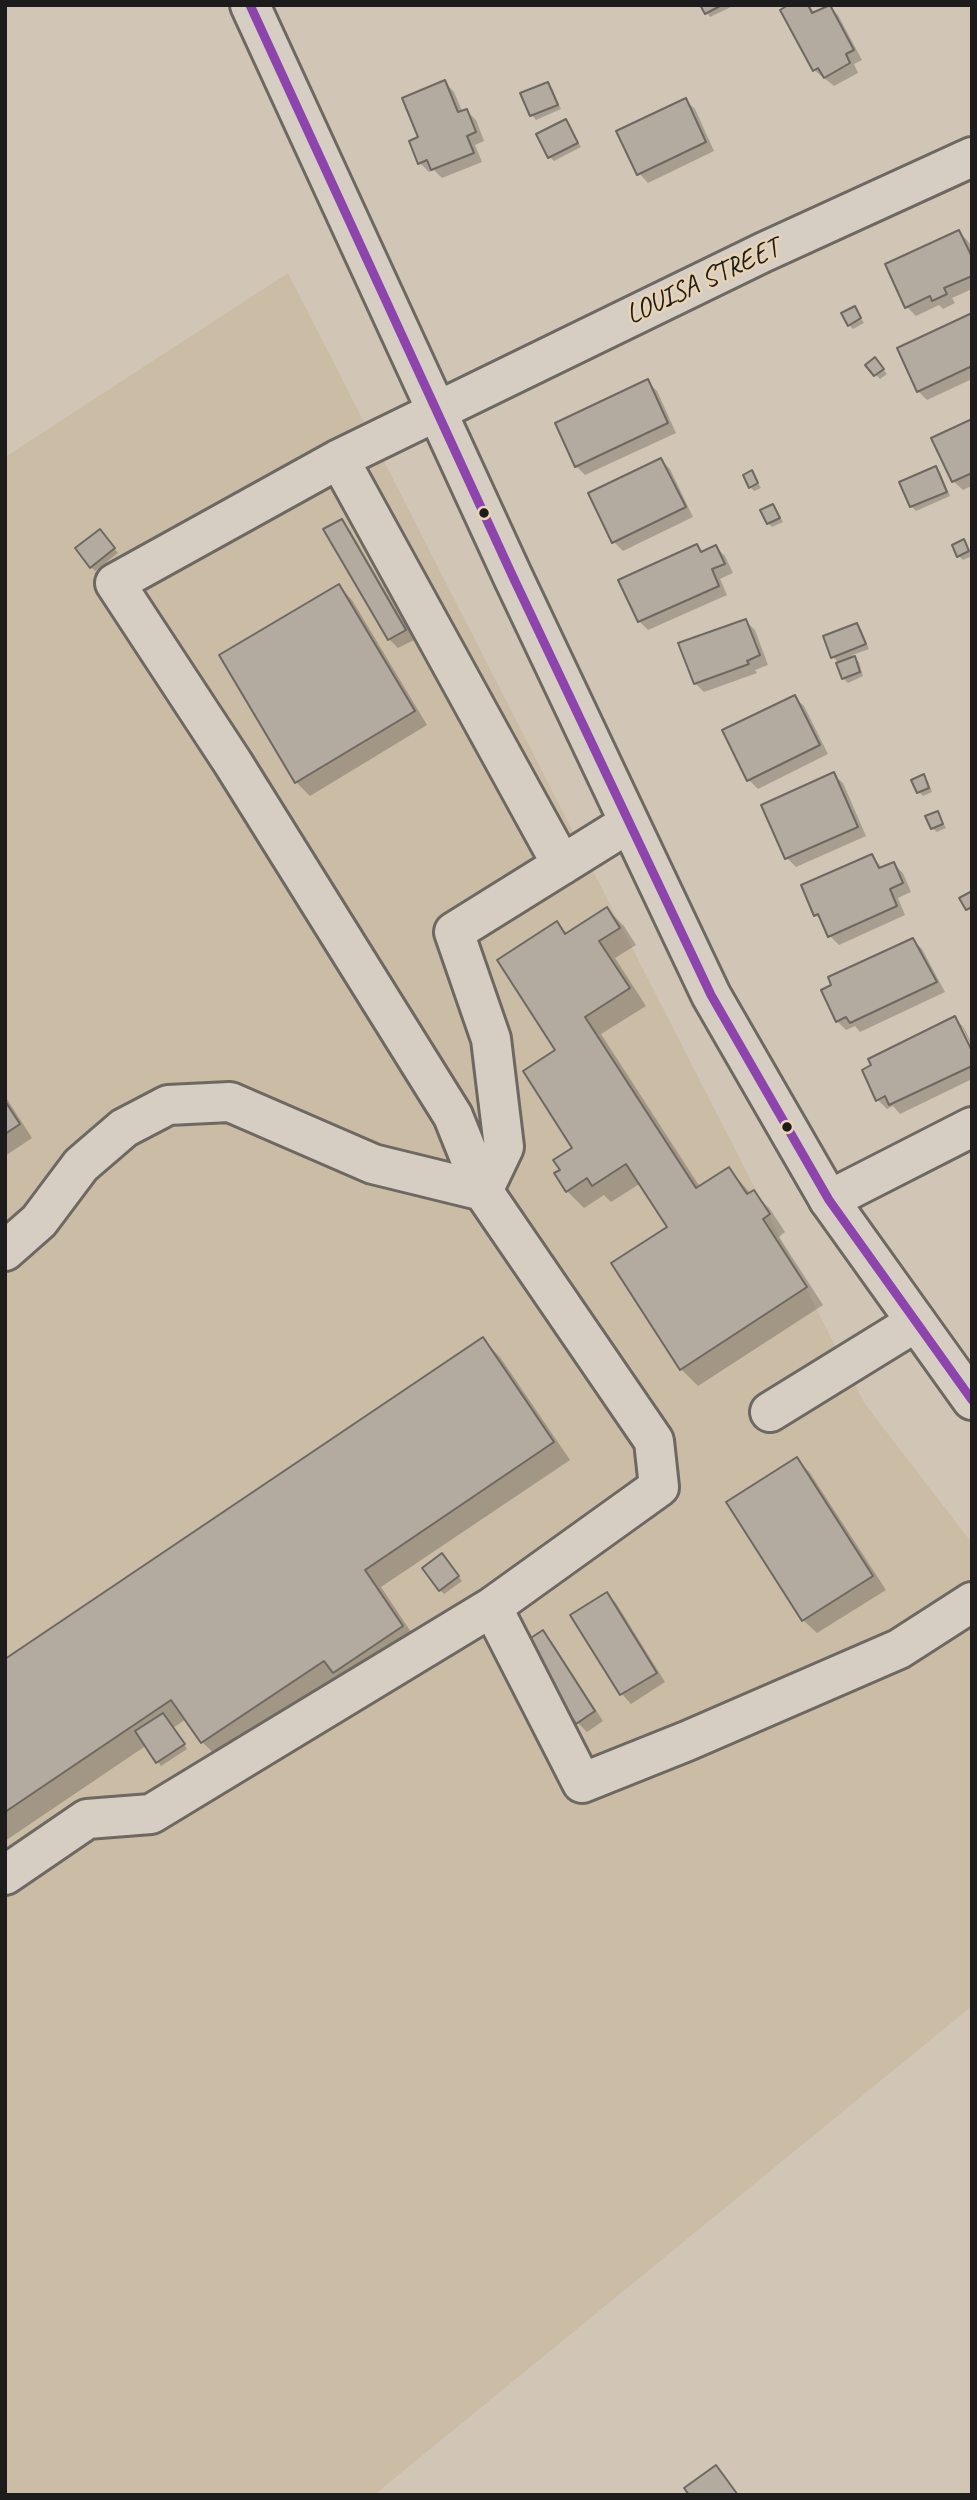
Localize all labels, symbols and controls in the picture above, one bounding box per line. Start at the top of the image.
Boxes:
street label: LOUISA STREET [621,232,785,332]
unlabelled marker [477,506,491,520]
unlabelled marker [780,1120,794,1134]

